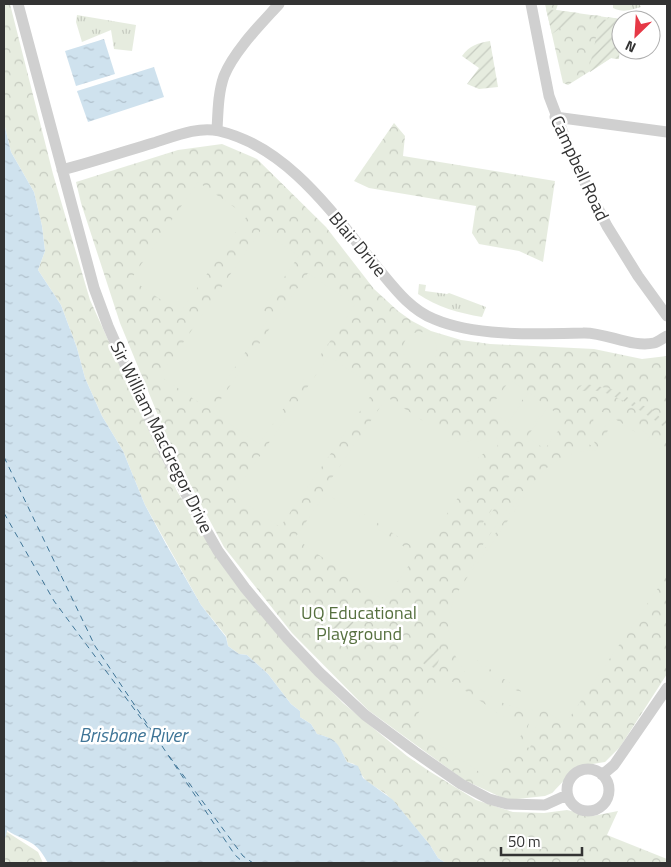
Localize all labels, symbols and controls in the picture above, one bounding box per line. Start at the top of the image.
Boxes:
north arrow [611,10,661,60]
text: N [621,36,639,59]
street label: Campbell Road [544,111,616,225]
street label: Blair Drive [323,206,393,282]
street label: Sir William MacGregor Drive [104,336,220,538]
park label: UQ Educational Playground [301,599,417,647]
water label: Brisbane River [79,720,189,749]
scale bar [501,824,582,856]
text: 50 m [508,830,541,853]

